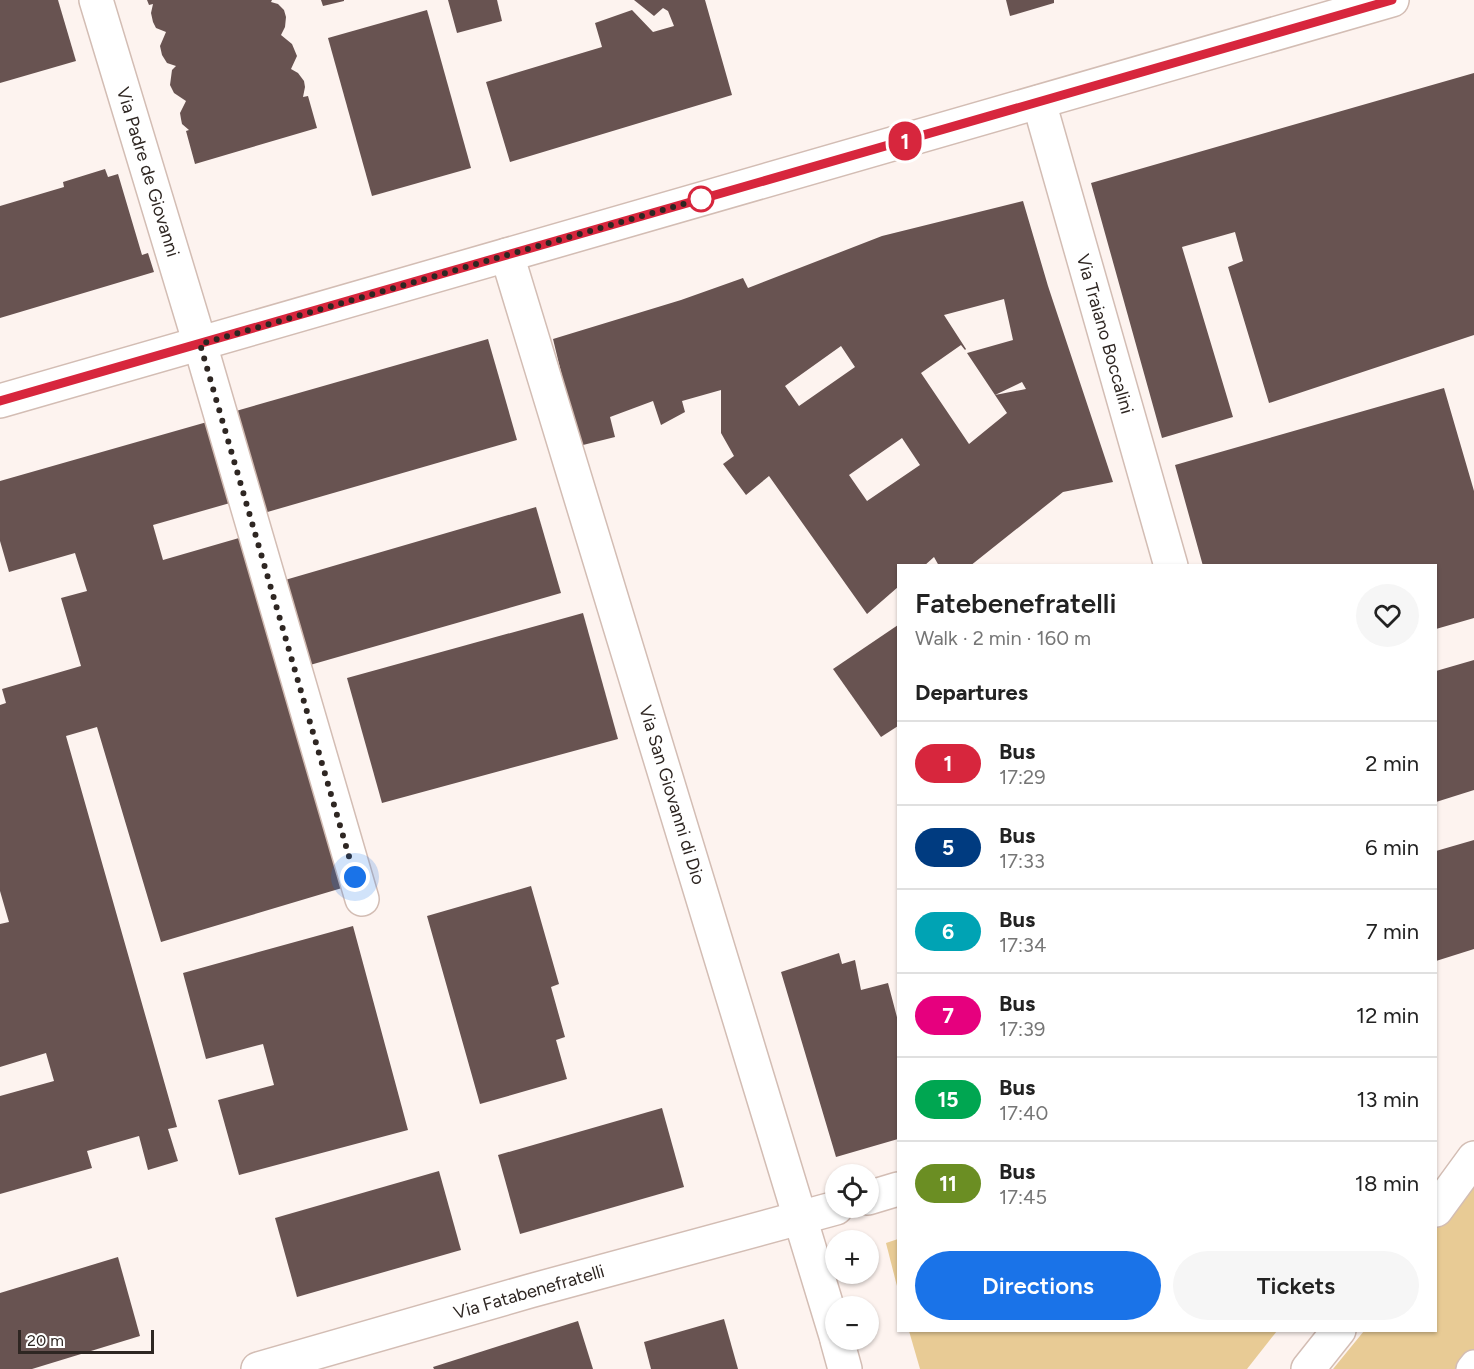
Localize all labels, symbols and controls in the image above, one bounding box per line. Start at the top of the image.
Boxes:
street label: Via Padre de Giovanni [112,85,184,259]
line badge: 1 [886,122,924,160]
text: 1 [901,129,909,154]
unlabelled marker [688,186,714,212]
street label: Via Traiano Boccalini [1072,251,1138,417]
button: heart [1356,584,1419,647]
text: Fatebenefratelli [915,586,1116,620]
text: Walk · 2 min · 160 m [915,626,1091,650]
text: Departures [915,679,1028,706]
street label: Via San Giovanni di Dio [634,703,710,887]
text: Bus [999,738,1035,765]
text: 2 min [1365,750,1419,777]
text: 1 [944,751,952,776]
text: 17:29 [999,765,1046,789]
text: Bus [999,822,1035,849]
text: 6 min [1365,834,1419,861]
text: 5 [942,835,954,860]
text: 17:33 [999,849,1045,873]
your location [340,862,370,892]
text: Bus [999,906,1035,933]
text: 7 min [1366,918,1419,945]
text: 6 [942,919,954,944]
text: 17:34 [999,933,1046,957]
text: Bus [999,990,1035,1017]
text: 12 min [1356,1002,1419,1029]
text: 7 [942,1003,954,1028]
text: 17:39 [999,1017,1045,1041]
text: Bus [999,1074,1035,1101]
text: 13 min [1356,1086,1419,1113]
text: 15 [937,1087,959,1112]
text: 17:40 [999,1101,1048,1125]
text: Bus [999,1158,1035,1185]
map controls [825,1164,879,1350]
button: locate [825,1164,879,1218]
text: 18 min [1355,1170,1419,1197]
text: 11 [939,1171,957,1196]
text: 17:45 [999,1185,1047,1209]
button: + [825,1230,879,1284]
button: Directions [915,1251,1161,1320]
button: Tickets [1173,1251,1419,1320]
street label: Via Fatabenefratelli [451,1260,607,1324]
button: − [825,1296,879,1350]
scale bar [18,1327,154,1354]
text: 20 m [27,1331,64,1350]

